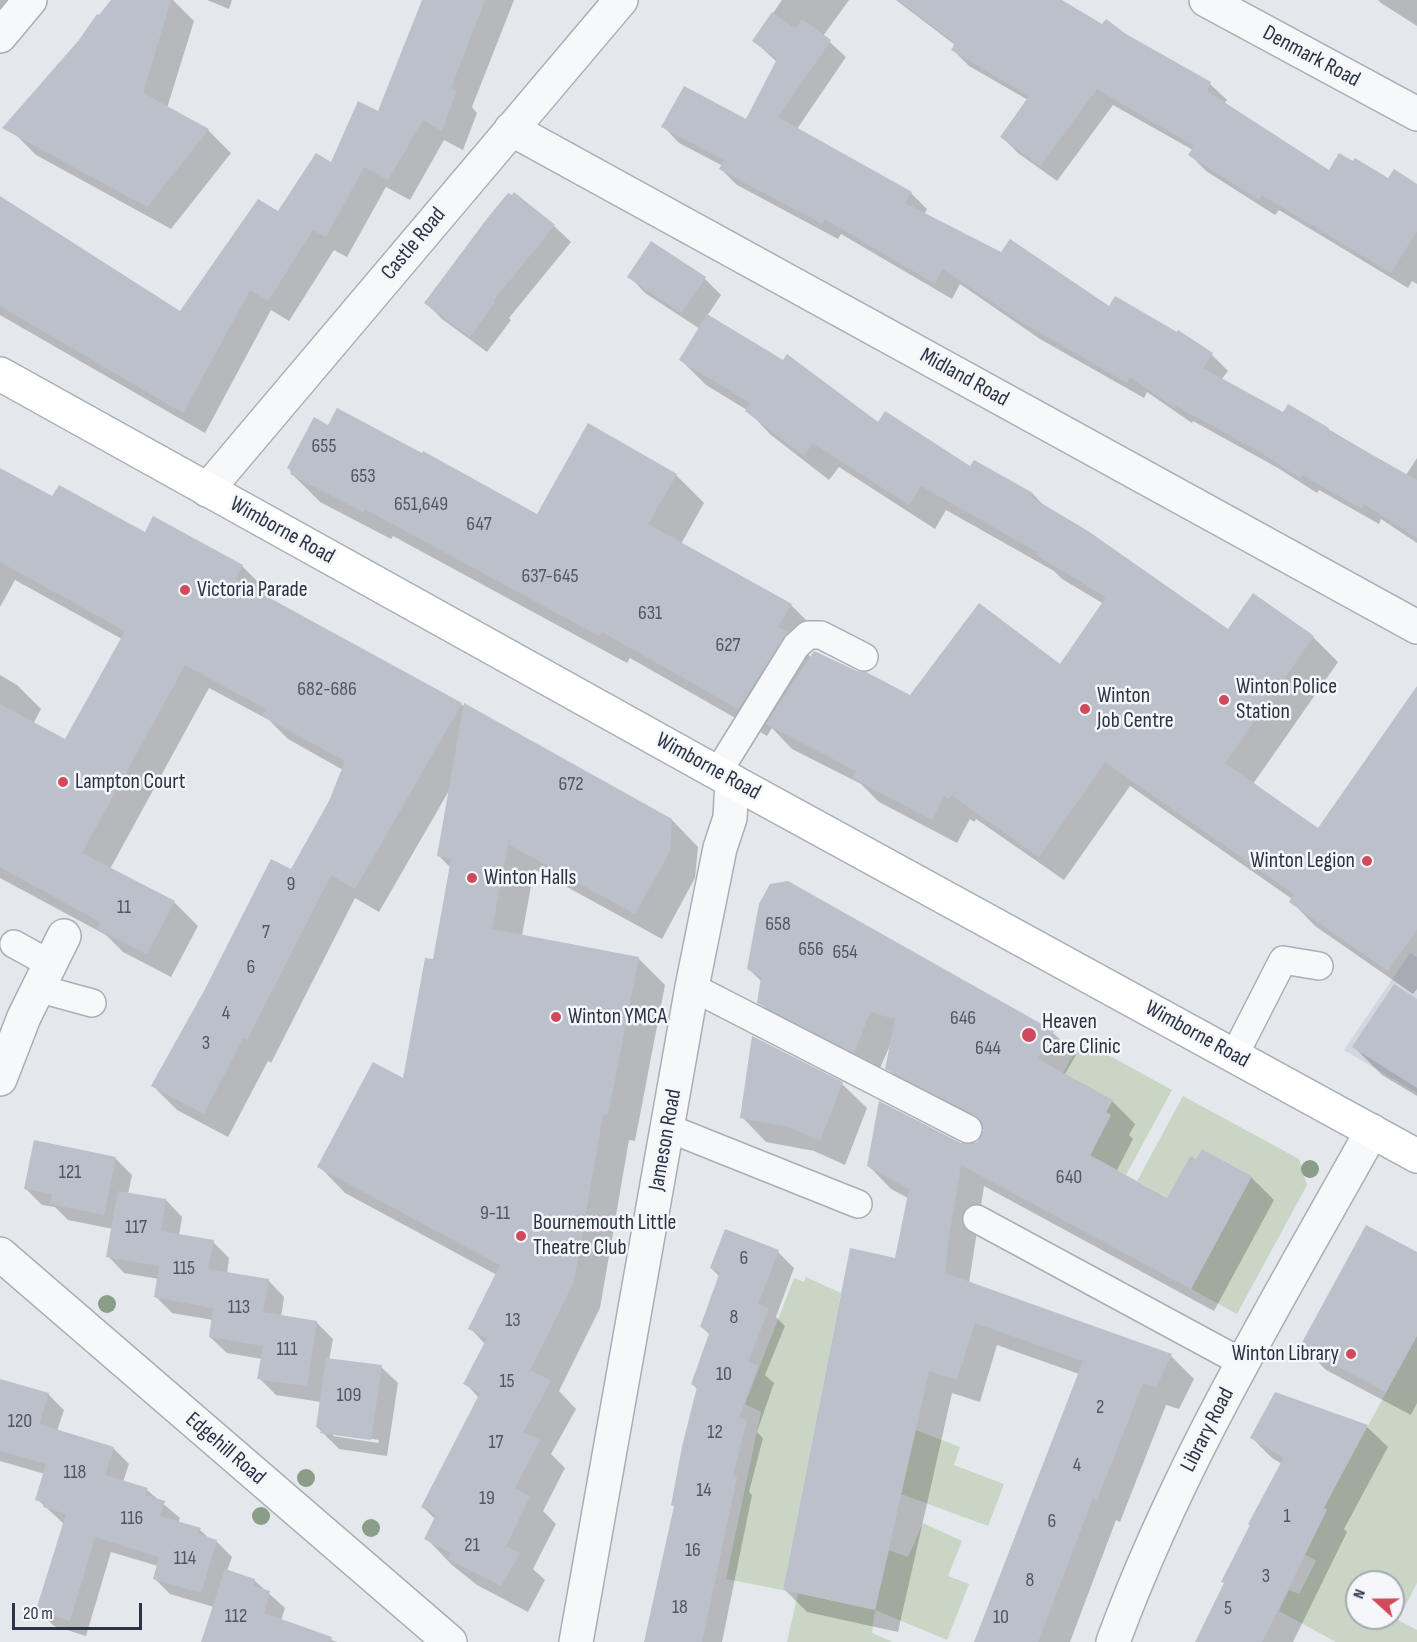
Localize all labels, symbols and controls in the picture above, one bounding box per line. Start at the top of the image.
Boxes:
street label: Denmark Road [1258,20,1364,94]
street label: Castle Road [376,202,452,286]
street label: Midland Road [915,343,1013,413]
house number: 655 [312,435,336,459]
house number: 653 [350,465,376,489]
street label: Wimborne Road [225,491,339,571]
house number: 651,649 [394,493,448,517]
house number: 647 [466,513,492,537]
house number: 637-645 [521,565,579,589]
place label: Victoria Parade [197,577,308,603]
marker: Victoria Parade [178,583,192,597]
house number: 631 [638,602,662,626]
house number: 627 [715,634,741,658]
place label: Winton Police Station [1236,674,1337,726]
house number: 682-686 [297,678,357,702]
place label: Winton Job Centre [1097,683,1174,734]
marker: Winton Police Station [1217,693,1231,707]
marker: Winton Job Centre [1078,702,1092,716]
street label: Wimborne Road [651,727,765,807]
place label: Lampton Court [75,769,186,795]
house number: 672 [559,773,583,797]
marker: Lampton Court [56,775,70,789]
place label: Winton Legion [1250,848,1355,874]
marker: Winton Legion [1360,854,1374,868]
place label: Winton Halls [484,865,576,891]
marker: Winton Halls [465,871,479,885]
house number: 9 [287,873,295,897]
house number: 11 [117,896,131,920]
house number: 658 [765,913,791,937]
house number: 7 [262,921,270,945]
house number: 656 [798,938,824,962]
house number: 654 [832,941,858,965]
house number: 6 [247,956,255,980]
street label: Wimborne Road [1140,995,1254,1075]
house number: 4 [222,1002,230,1026]
place label: Winton YMCA [568,1004,667,1030]
house number: 646 [950,1007,976,1031]
place label: Heaven Care Clinic [1042,1009,1121,1060]
marker: Winton YMCA [549,1010,563,1024]
marker: Heaven Care Clinic [1020,1026,1038,1044]
house number: 3 [202,1032,210,1056]
house number: 644 [975,1037,1001,1061]
street label: Jameson Road [644,1087,688,1193]
house number: 121 [59,1161,81,1185]
house number: 640 [1056,1166,1082,1190]
house number: 9-11 [480,1202,510,1226]
place label: Bournemouth Little Theatre Club [533,1210,676,1262]
house number: 117 [125,1216,147,1240]
marker: Bournemouth Little Theatre Club [514,1229,528,1243]
house number: 6 [740,1247,748,1271]
house number: 115 [173,1257,195,1281]
house number: 113 [228,1296,250,1320]
house number: 8 [730,1306,738,1330]
house number: 13 [505,1309,521,1333]
house number: 111 [277,1338,297,1362]
place label: Winton Library [1232,1341,1339,1367]
marker: Winton Library [1344,1347,1358,1361]
house number: 10 [716,1363,732,1387]
house number: 15 [499,1370,515,1394]
street label: Library Road [1176,1383,1240,1477]
house number: 109 [337,1384,361,1408]
house number: 2 [1096,1396,1104,1420]
street label: Edgehill Road [180,1407,270,1491]
house number: 120 [8,1410,32,1434]
house number: 12 [707,1421,723,1445]
house number: 17 [489,1431,503,1455]
house number: 4 [1073,1454,1081,1478]
house number: 118 [64,1461,86,1485]
house number: 14 [696,1479,712,1503]
house number: 19 [479,1487,495,1511]
house number: 1 [1284,1505,1290,1529]
house number: 116 [121,1507,143,1531]
house number: 6 [1048,1510,1056,1534]
house number: 21 [464,1534,480,1558]
house number: 16 [685,1539,701,1563]
house number: 114 [174,1547,196,1571]
house number: 3 [1262,1565,1270,1589]
house number: 8 [1026,1569,1034,1593]
north arrow [1345,1570,1405,1630]
text: N [1349,1587,1370,1601]
scale bar [15,1591,146,1629]
house number: 18 [672,1596,688,1620]
house number: 5 [1224,1597,1232,1621]
text: 20 m [23,1603,53,1624]
house number: 112 [225,1605,247,1629]
house number: 10 [993,1606,1009,1630]

